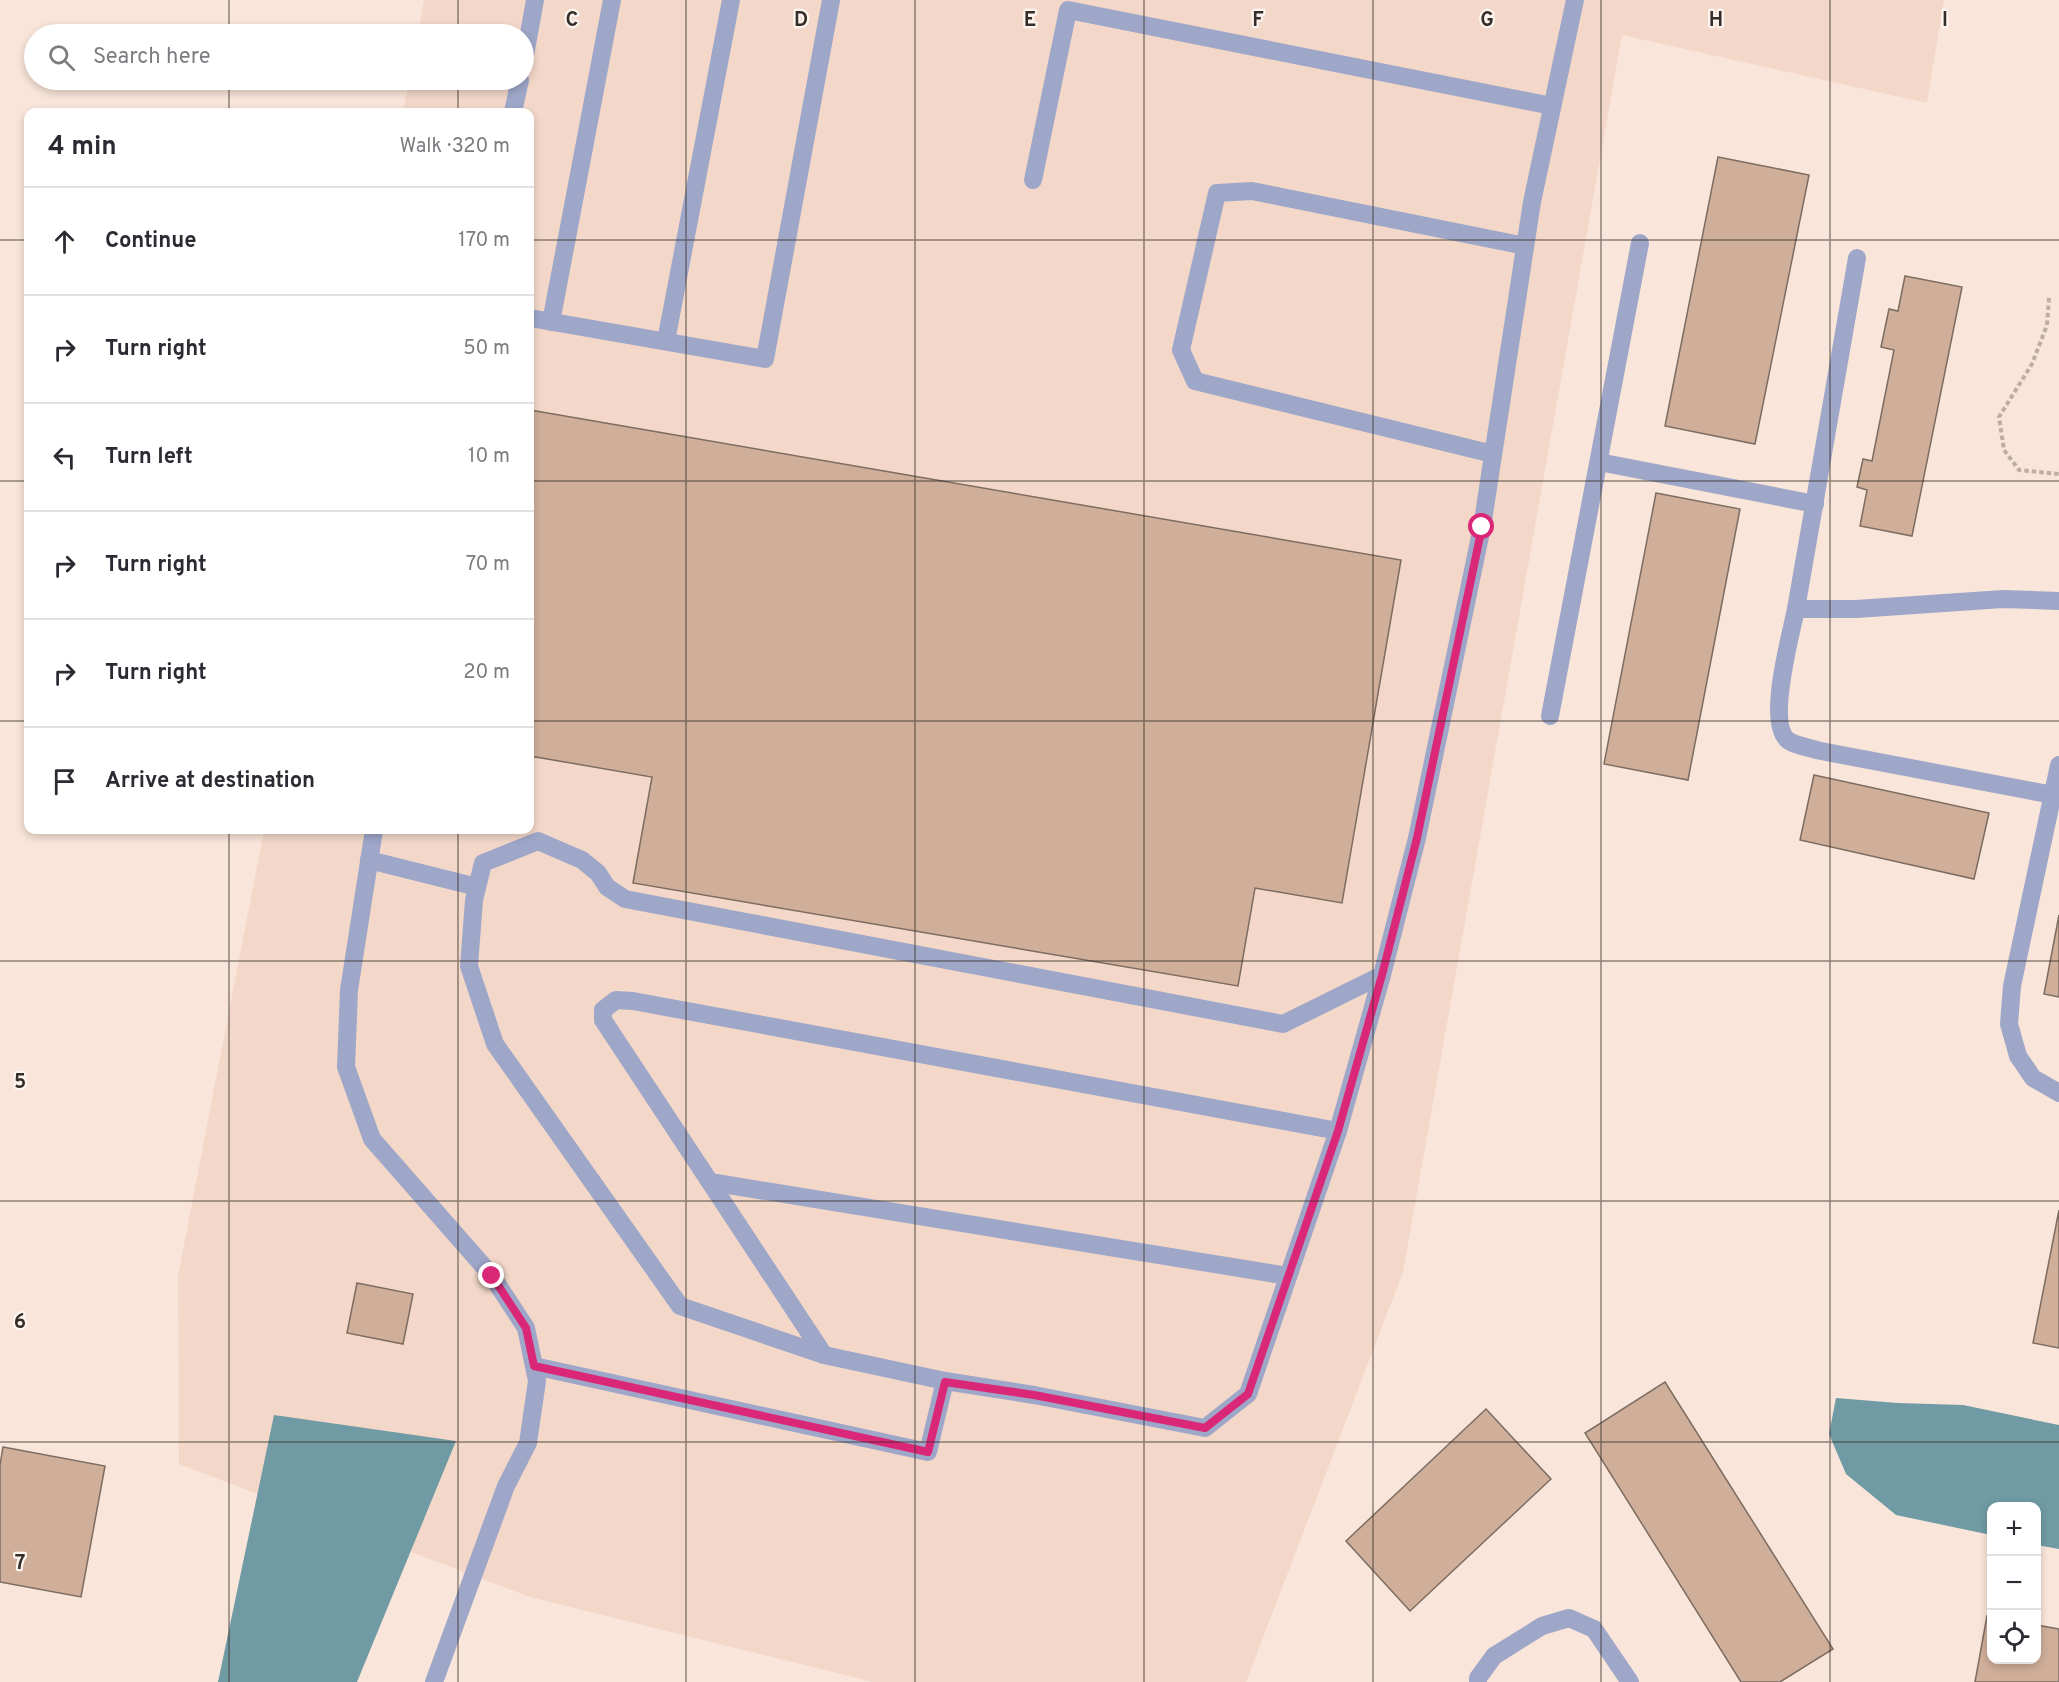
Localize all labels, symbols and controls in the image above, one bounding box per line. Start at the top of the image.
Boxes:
text: C [566,8,578,34]
text: D [794,8,808,34]
text: E [1024,8,1036,34]
text: F [1252,8,1264,34]
text: G [1480,8,1494,34]
text: H [1709,8,1723,34]
text: I [1942,8,1948,34]
search box [24,24,534,90]
icon: search [45,41,78,74]
text: Search here [93,44,211,71]
text: 4 min [48,131,117,164]
text: Walk · 320 m [400,134,510,160]
icon: ahead [48,225,81,258]
text: Continue [105,228,196,255]
text: 170 m [458,228,510,254]
icon: right [48,333,81,366]
text: Turn right [105,336,207,363]
text: 50 m [463,336,510,362]
icon: left [48,441,81,474]
text: Turn left [105,444,193,471]
text: 10 m [468,444,510,470]
route start [1468,513,1494,539]
icon: right [48,549,81,582]
text: Turn right [105,552,207,579]
text: 70 m [466,552,510,578]
icon: right [48,657,81,690]
text: Turn right [105,660,207,687]
text: 20 m [463,660,510,686]
icon: arrive [48,765,81,798]
text: Arrive at destination [105,768,315,795]
text: 5 [14,1070,26,1096]
route end [478,1262,504,1288]
text: 6 [14,1310,26,1336]
map controls [1987,1502,2041,1664]
button: + [1987,1502,2041,1556]
text: 7 [15,1551,25,1577]
button: − [1987,1556,2041,1610]
button: locate [1987,1610,2041,1664]

